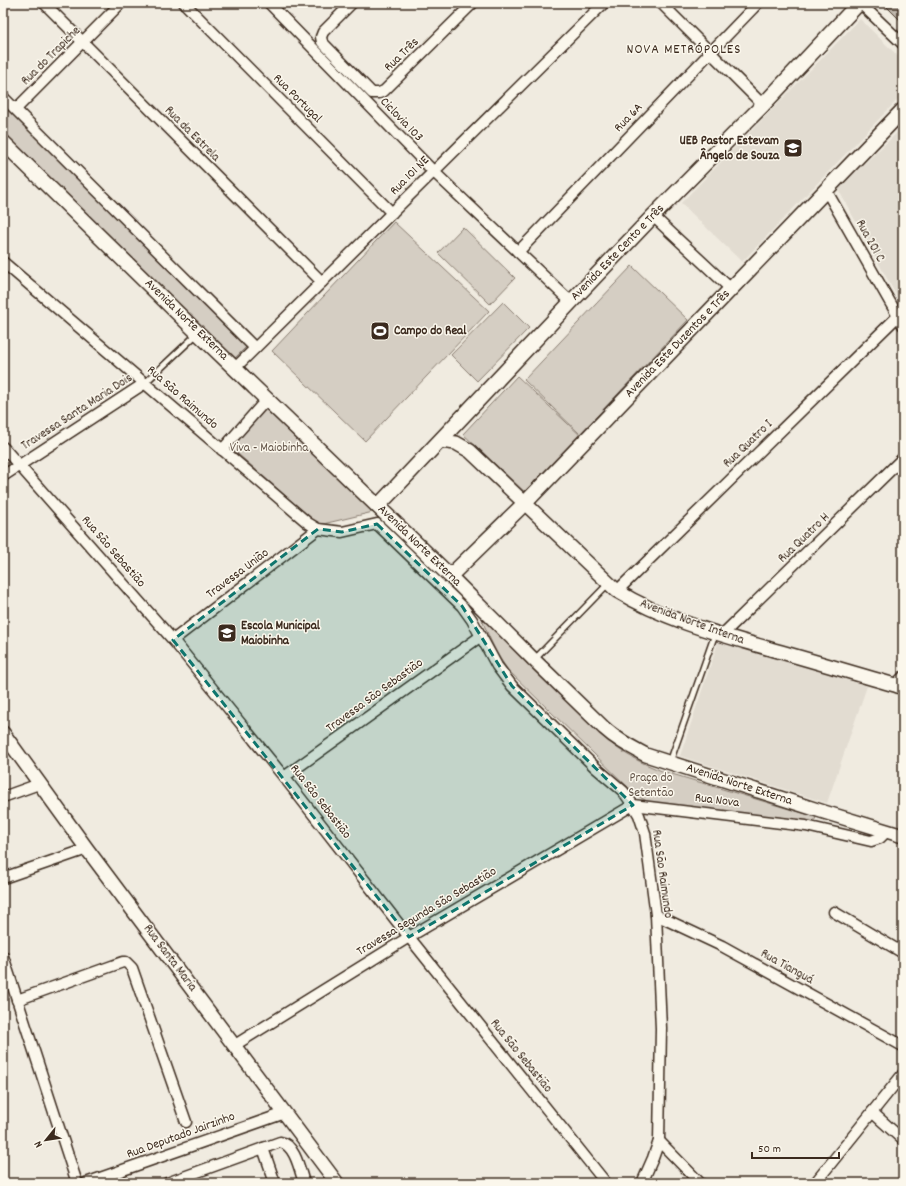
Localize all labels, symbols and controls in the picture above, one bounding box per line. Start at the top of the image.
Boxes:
street label: Rua do Trapiche [17,22,85,90]
street label: Rua Três [380,34,424,76]
district label: NOVA METRÓPOLES [627,40,741,60]
street label: Rua Portugal [268,70,326,128]
street label: Ciclovia 103 [375,93,427,147]
street label: Rua 6A [610,99,648,137]
street label: Rua da Estrela [160,102,225,167]
place label: UEB Pastor Estevam Ângelo de Souza [679,132,780,166]
school or university icon: UEB Pastor Estevam Ângelo de Souza [782,137,804,159]
street label: Rua 101 NE [386,152,434,200]
street label: Avenida Este Cento e Três [567,200,669,306]
street label: Rua 201 C [851,216,890,266]
street label: Avenida Norte Externa [140,275,233,366]
street label: Avenida Este Duzentos e Três [621,285,735,403]
sports icon: Campo do Real [369,320,391,342]
place label: Campo do Real [394,322,467,341]
street label: Rua São Raimundo [142,362,222,435]
street label: Travessa Santa Maria Dois [18,369,136,455]
street label: Rua Quatro I [719,415,777,473]
park label: Viva - Maiobinha [230,439,309,458]
street label: Avenida Norte Externa [373,501,466,592]
street label: Rua Quatro H [774,508,834,568]
street label: Rua São Sebastião [76,512,150,592]
street label: Travessa União [203,544,274,604]
street label: Avenida Norte Interna [637,594,748,650]
place label: Escola Municipal Maiobinha [241,617,321,651]
school or university icon: Escola Municipal Maiobinha [216,622,238,644]
street label: Travessa São Sebastião [322,654,428,738]
street label: Avenida Norte Externa [684,759,795,811]
street label: Rua São Sebastião [285,761,355,844]
park label: Praça do Setentão [628,769,674,803]
street label: Rua Nova [694,789,741,813]
street label: Rua São Raimundo [646,828,678,920]
street label: Travessa Segunda São Sebastião [353,862,501,961]
street label: Rua Santa Maria [138,920,202,996]
street label: Rua Tianguá [757,945,818,990]
street label: Rua São Sebastião [485,1015,557,1097]
street label: Rua Deputado Jairzinho [124,1108,238,1164]
north arrow [26,1120,66,1160]
scale bar [752,1134,839,1160]
text: N [31,1137,47,1150]
text: 50 m [758,1141,781,1158]

